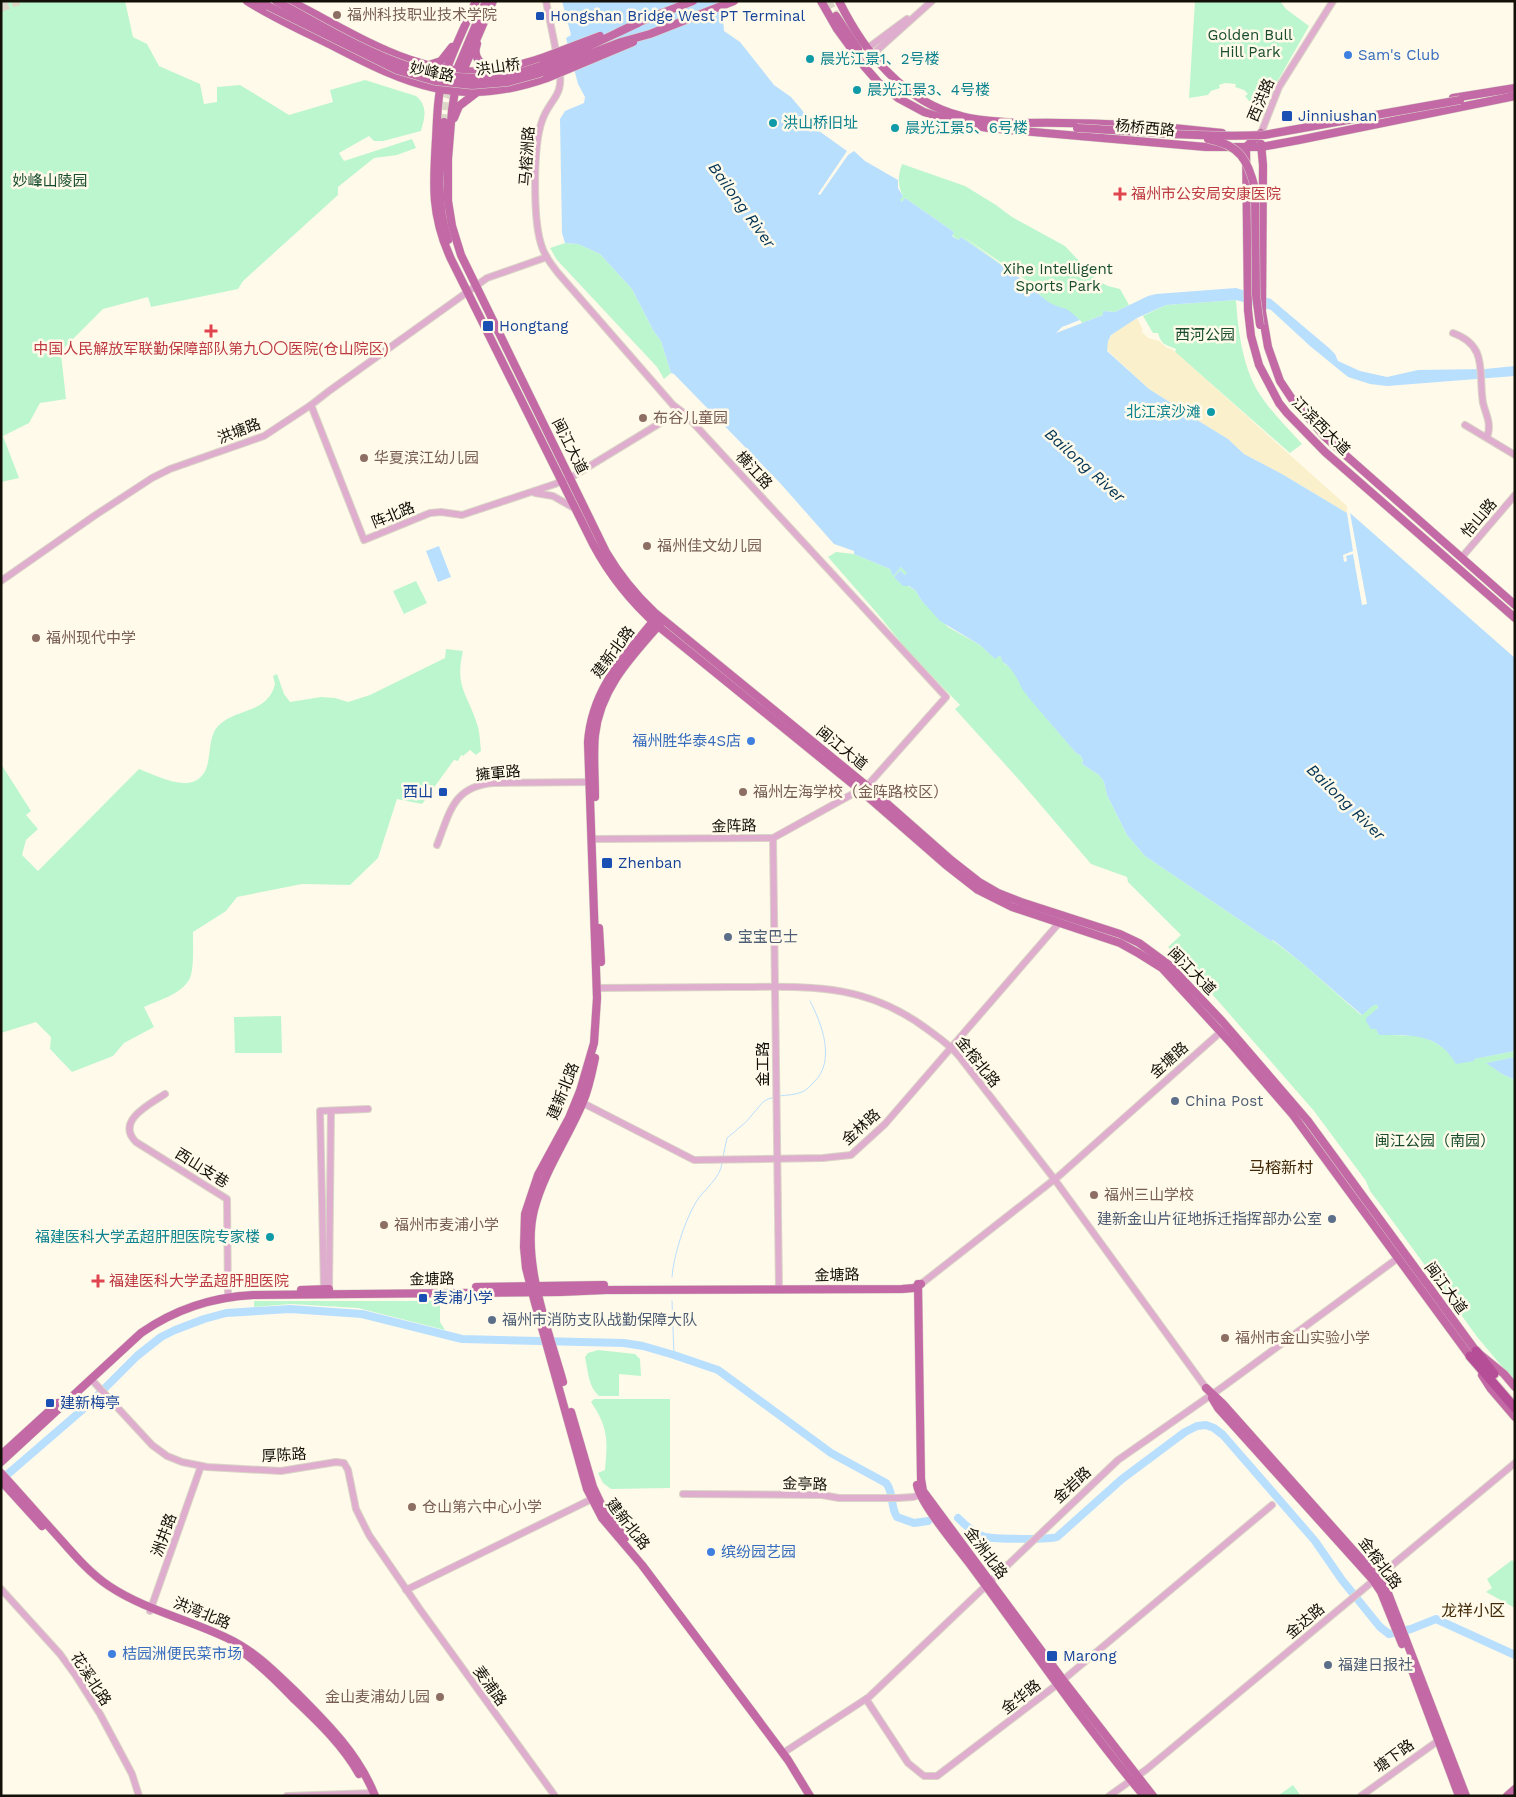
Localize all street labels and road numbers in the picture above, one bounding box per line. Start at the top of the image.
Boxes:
street label: 洪山桥 [474,55,522,79]
street label: 妙峰路 [408,59,456,85]
street label: 西洪路 [1244,76,1278,124]
street label: 杨桥西路 [1114,116,1176,140]
street label: 马榕洲路 [516,125,538,187]
street label: 江滨西大道 [1288,393,1354,459]
street label: 洪塘路 [215,415,263,447]
street label: 闽江大道 [548,415,592,477]
street label: 横江路 [732,447,776,493]
street label: 怡山路 [1458,495,1500,541]
street label: 阵北路 [369,498,417,532]
street label: 建新北路 [588,623,638,681]
street label: 闽江大道 [813,722,871,774]
street label: 擁軍路 [475,762,521,784]
street label: 金阵路 [711,817,757,835]
street label: 闽江大道 [1164,943,1220,999]
street label: 金榕北路 [952,1033,1004,1091]
street label: 金塘路 [1146,1038,1192,1082]
street label: 金工路 [754,1041,772,1087]
street label: 建新北路 [543,1060,583,1122]
street label: 金林路 [838,1105,884,1149]
street label: 西山支巷 [172,1144,232,1192]
street label: 闽江大道 [1421,1258,1471,1318]
street label: 金塘路 [814,1266,860,1284]
street label: 金塘路 [409,1270,455,1288]
street label: 厚陈路 [261,1445,307,1465]
street label: 金岩路 [1049,1463,1095,1507]
street label: 金亭路 [782,1474,828,1494]
street label: 建新北路 [602,1495,654,1553]
street label: 洲井路 [148,1511,180,1559]
street label: 金洲北路 [961,1524,1011,1582]
street label: 金榕北路 [1355,1534,1405,1592]
street label: 洪湾北路 [171,1593,233,1633]
street label: 金达路 [1282,1600,1328,1642]
street label: 花溪北路 [67,1649,115,1709]
street label: 麦浦路 [469,1663,511,1709]
street label: 金华路 [998,1676,1044,1718]
street label: 塘下路 [1371,1735,1417,1777]

